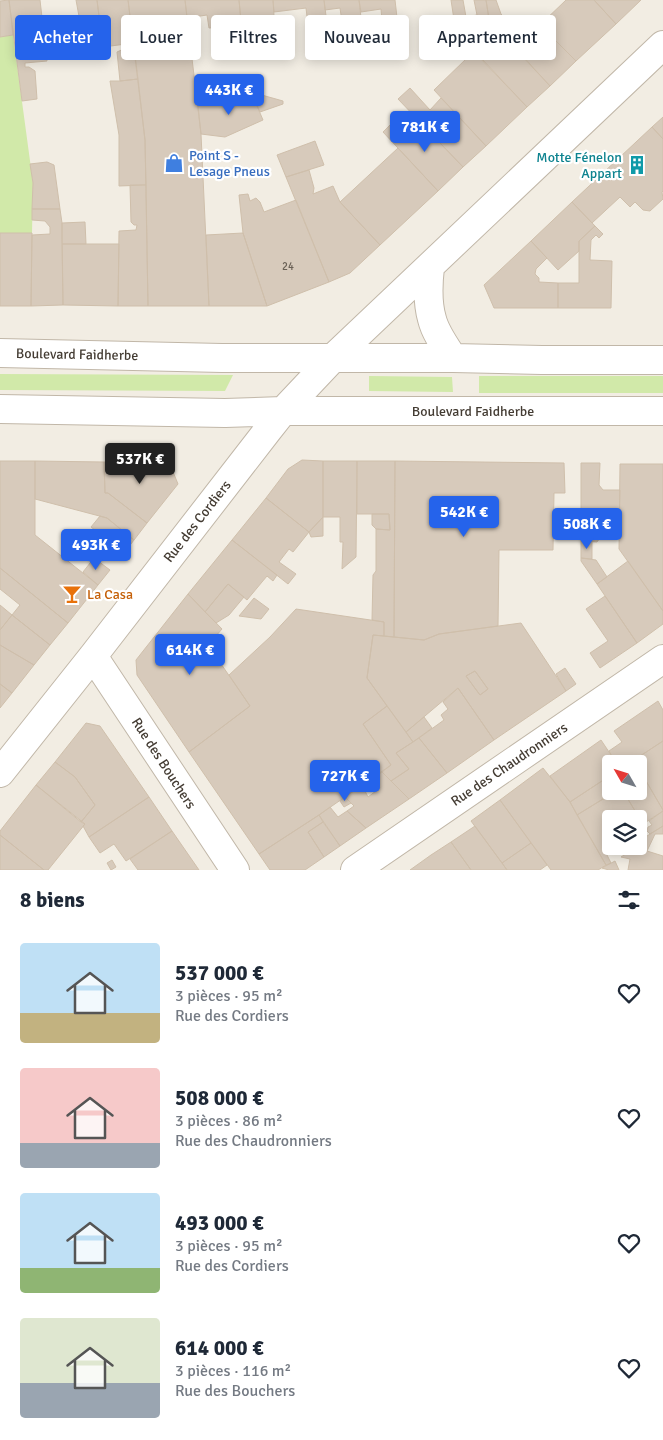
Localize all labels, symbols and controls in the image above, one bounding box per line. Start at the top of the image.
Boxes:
chip: Acheter [15,15,111,60]
chip: Louer [121,15,201,60]
chip: Filtres [211,15,295,60]
chip: Nouveau [305,15,409,60]
chip: Appartement [419,15,556,60]
pin: 443K € [188,74,270,116]
text: 443K € [205,80,253,100]
pin: 781K € [384,110,466,153]
text: 781K € [401,117,449,137]
place label: Point S - Lesage Pneus [189,147,270,180]
place label: Motte Fénelon Appart [536,149,622,182]
shop icon: Point S - Lesage Pneus [163,152,185,174]
building icon: Motte Fénelon Appart [626,154,648,176]
house number: 24 [282,260,294,273]
street label: Boulevard Faidherbe [16,345,138,364]
street label: Boulevard Faidherbe [412,403,534,420]
pin: 537K € [99,442,181,485]
text: 537K € [116,449,164,469]
street label: Rue des Cordiers [160,477,235,566]
pin: 542K € [423,496,505,538]
text: 542K € [440,502,488,522]
pin: 508K € [546,508,628,550]
text: 508K € [563,514,611,534]
pin: 493K € [55,528,137,571]
text: 493K € [72,535,120,555]
bar icon: La Casa [61,583,83,605]
place label: La Casa [87,586,133,603]
pin: 614K € [149,634,231,676]
text: 614K € [166,640,214,660]
street label: Rue des Bouchers [128,714,199,812]
street label: Rue des Chaudronniers [448,719,571,810]
north arrow [602,755,648,800]
map controls [602,755,647,855]
pin: 727K € [304,760,386,802]
text: 727K € [321,766,369,786]
button: layers [602,810,647,855]
icon: filters [615,886,643,914]
text: 8 biens [20,887,85,913]
text: 537 000 € [175,960,264,986]
icon: home [60,963,120,1023]
icon: heart [615,979,643,1007]
text: 3 pièces · 95 m² [175,986,283,1006]
text: Rue des Cordiers [175,1006,289,1026]
text: 508 000 € [175,1085,264,1111]
icon: home [60,1088,120,1148]
icon: heart [615,1104,643,1132]
text: 3 pièces · 86 m² [175,1111,283,1131]
text: Rue des Chaudronniers [175,1131,332,1151]
text: 493 000 € [175,1210,264,1236]
icon: home [60,1213,120,1273]
icon: heart [615,1229,643,1257]
text: 3 pièces · 95 m² [175,1236,283,1256]
text: Rue des Cordiers [175,1256,289,1276]
text: 614 000 € [175,1335,264,1361]
icon: home [60,1338,120,1398]
icon: heart [615,1354,643,1382]
text: 3 pièces · 116 m² [175,1361,291,1381]
text: Rue des Bouchers [175,1381,295,1401]

